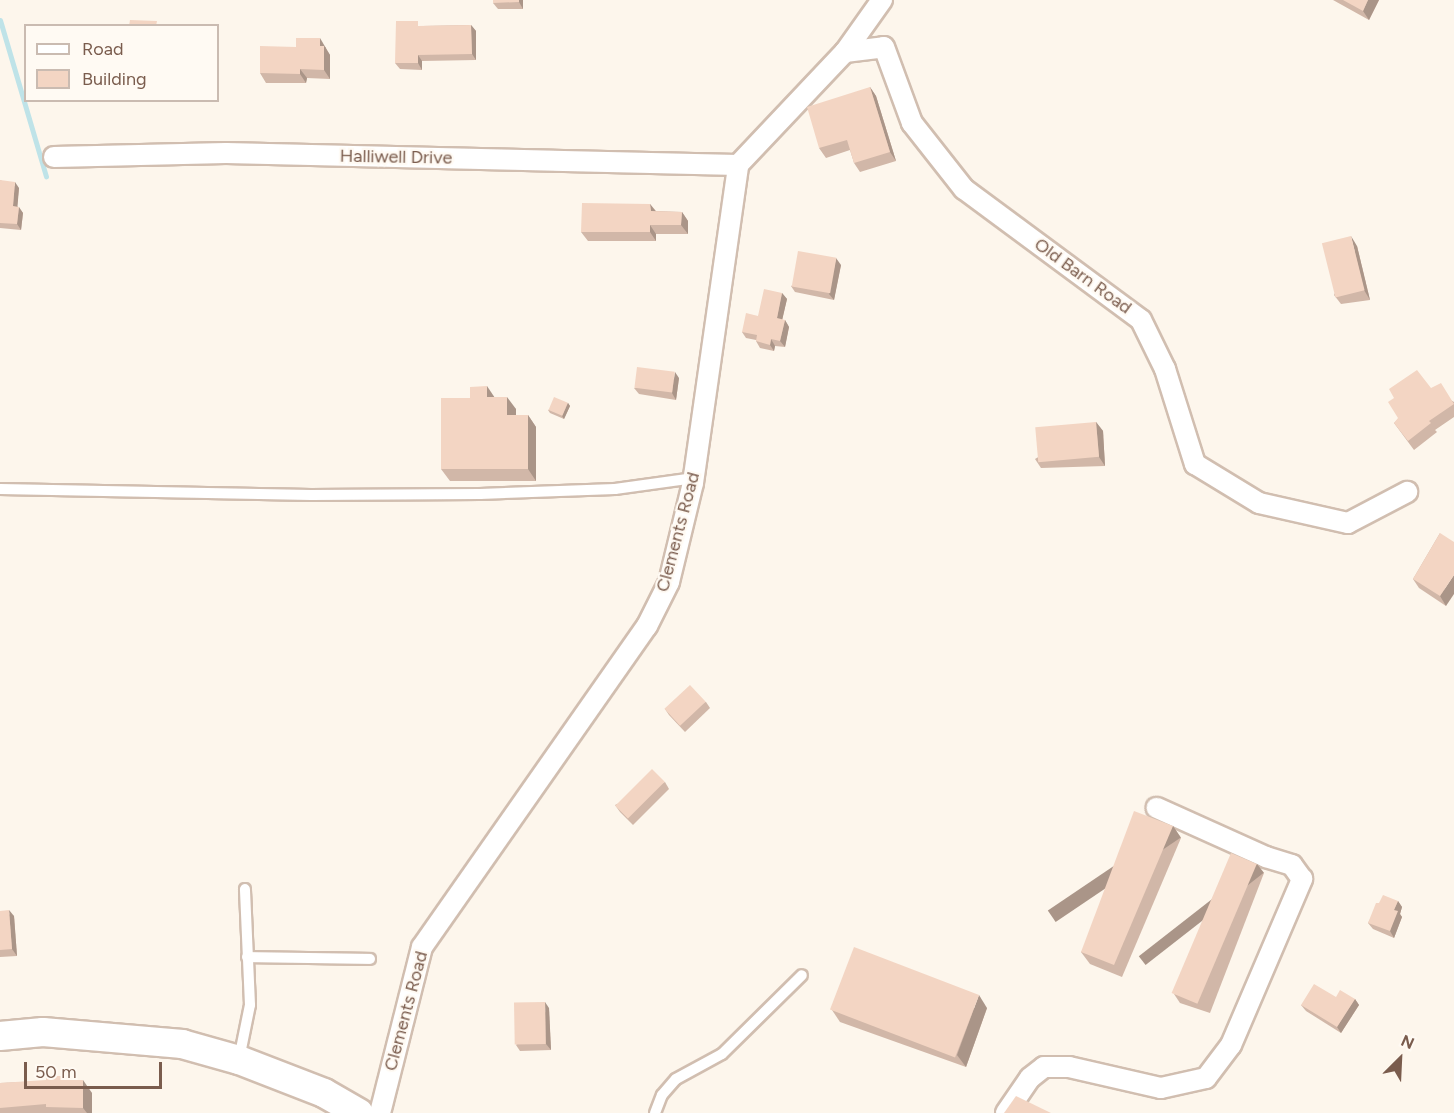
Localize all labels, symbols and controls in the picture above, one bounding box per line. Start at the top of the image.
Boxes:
legend [24,24,219,102]
text: Road [82,38,123,60]
text: Building [82,68,147,90]
street label: Halliwell Drive [340,145,452,169]
street label: Old Barn Road [1030,233,1136,319]
street label: Clements Road [652,470,704,594]
street label: Clements Road [380,949,432,1073]
north arrow [1370,1029,1430,1089]
text: N [1398,1031,1417,1053]
scale bar [27,1050,165,1088]
text: 50 m [35,1061,77,1083]

